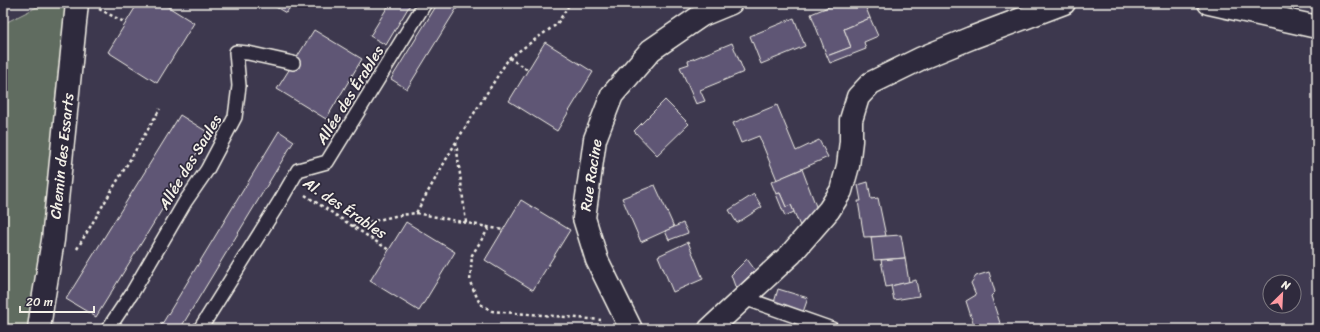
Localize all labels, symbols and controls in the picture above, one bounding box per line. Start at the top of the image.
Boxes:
street label: Allée des Érables [308,40,391,151]
street label: Chemin des Essarts [42,92,82,220]
street label: Allée des Saules [151,109,229,216]
street label: Rue Racine [572,137,610,213]
street label: Al. des Érables [297,170,392,246]
north arrow [1262,274,1302,314]
text: N [1278,275,1294,296]
scale bar [20,288,94,314]
text: 20 m [26,291,53,313]

